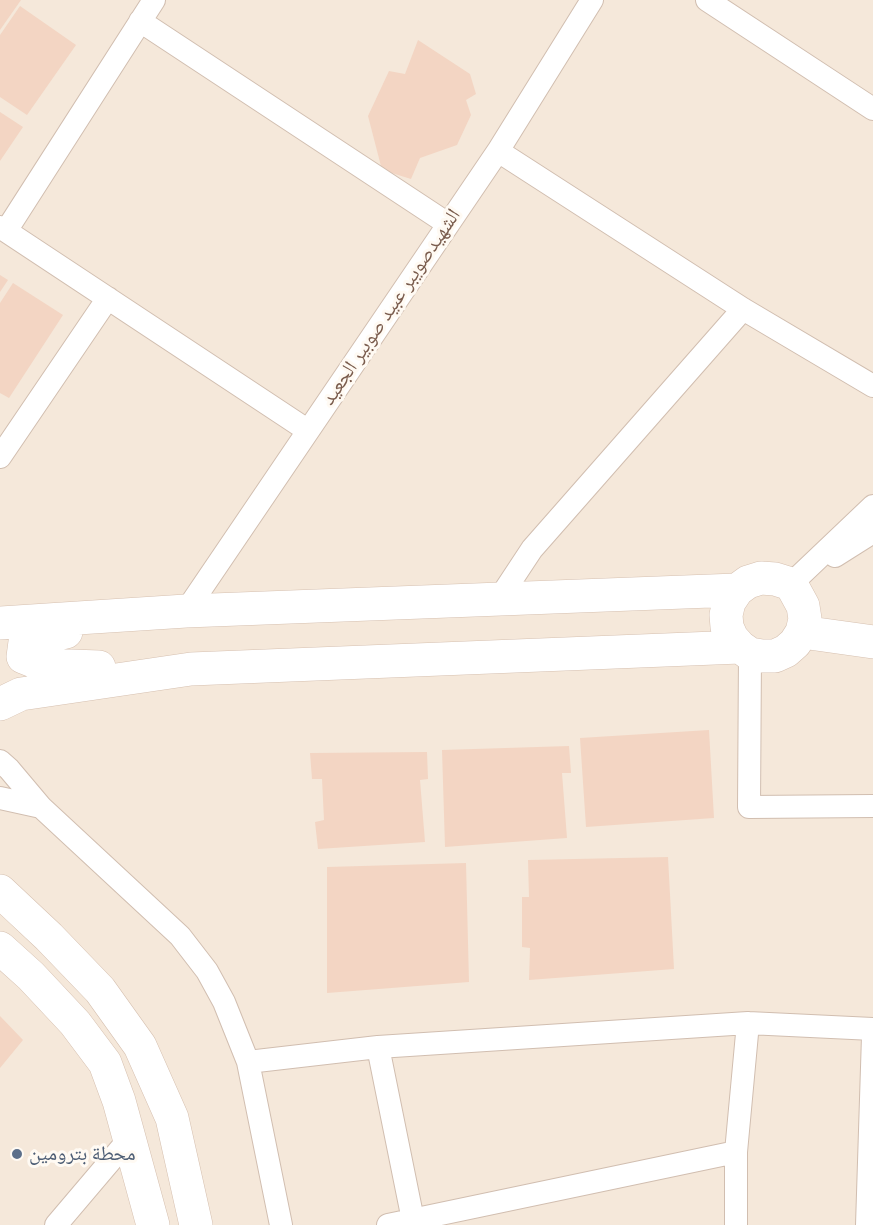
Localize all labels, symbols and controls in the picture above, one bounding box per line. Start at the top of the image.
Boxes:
street label: الشهيدصويبر عبيد صوبير الجعيد [316,204,466,410]
place label: محطة بترومين [29,1142,136,1166]
marker: محطة بترومين [10,1147,24,1161]

